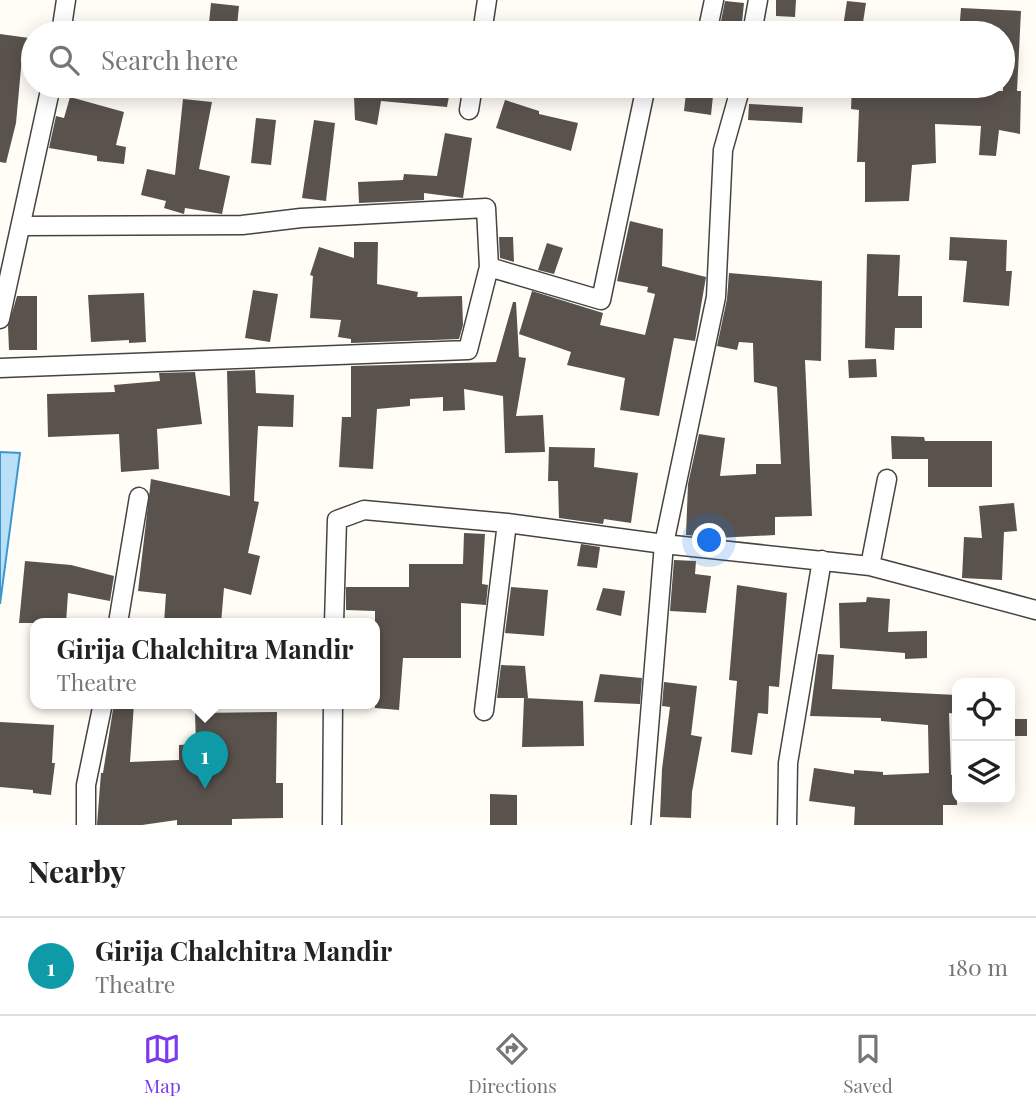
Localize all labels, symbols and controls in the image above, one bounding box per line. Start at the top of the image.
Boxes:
search box [21,21,1015,98]
icon: search [45,41,83,79]
text: Search here [101,42,238,77]
your location [692,523,726,557]
popup [30,618,380,709]
text: Girija Chalchitra Mandir [56,631,354,666]
text: Theatre [56,666,137,697]
map controls [952,678,1015,804]
button: locate [952,678,1015,741]
pin: 1 [182,731,228,789]
button: layers [952,741,1015,804]
text: Nearby [28,851,126,891]
text: Girija Chalchitra Mandir [95,933,392,968]
text: 1 [47,951,55,982]
text: 180 m [948,951,1008,982]
text: Theatre [95,968,175,999]
tab: Map [143,1030,181,1098]
tab: Directions [468,1030,557,1098]
tab: Saved [843,1030,893,1098]

